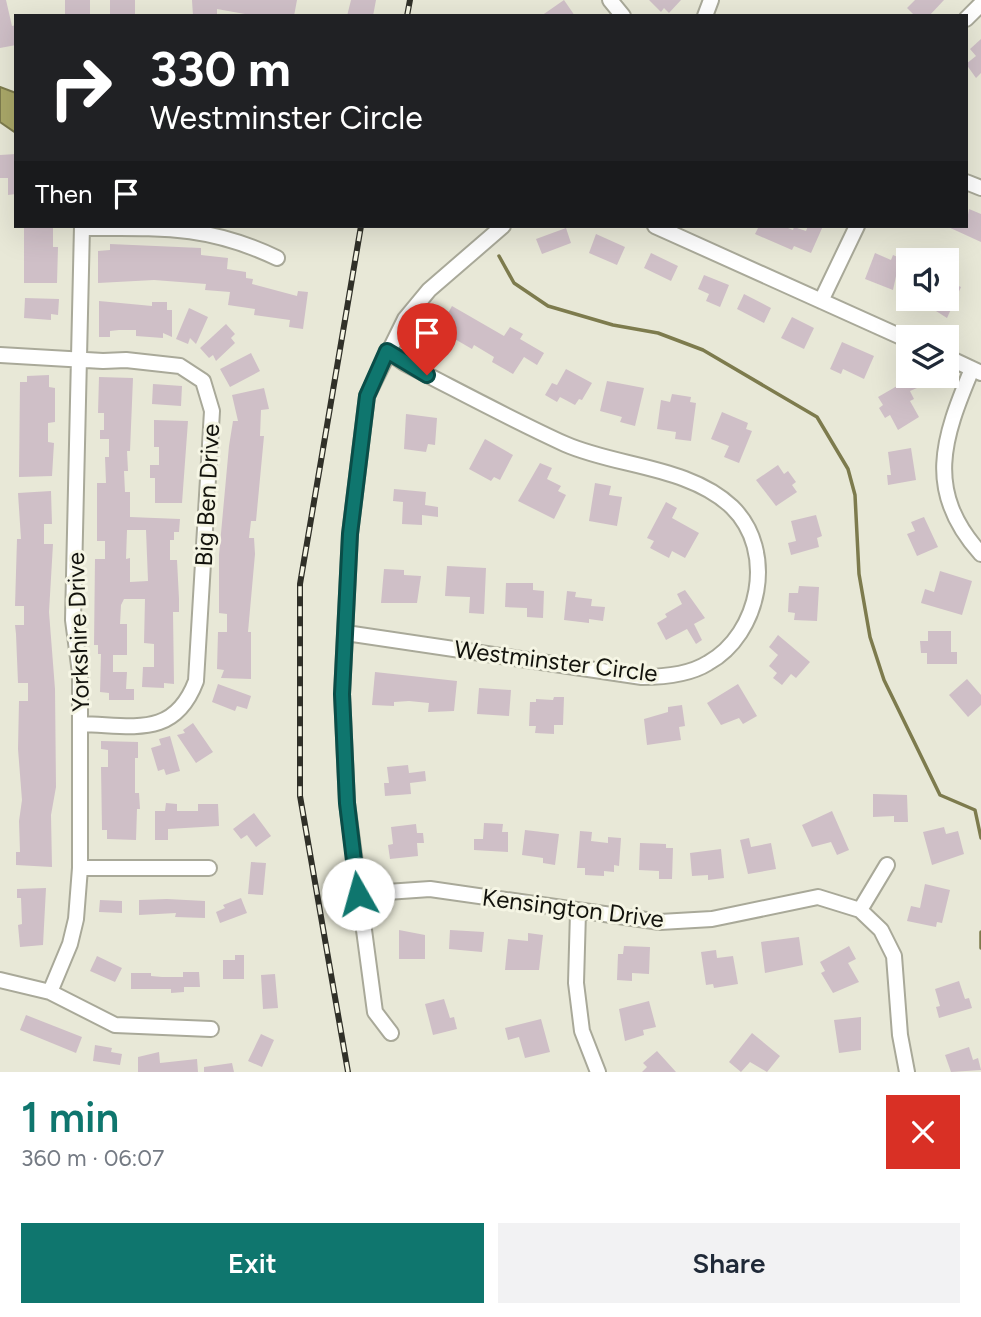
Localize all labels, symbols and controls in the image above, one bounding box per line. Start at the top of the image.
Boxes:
text: 330 m [150,39,291,98]
icon: right [35,42,126,133]
text: Westminster Circle [150,99,423,137]
icon: arrive [107,175,145,213]
text: Then [35,178,93,210]
map controls [896,248,959,388]
button: sound [896,248,959,311]
pin [397,303,457,375]
icon: arrive [408,314,446,352]
button: layers [896,325,959,388]
street label: Big Ben Drive [189,423,225,567]
street label: Yorkshire Drive [61,552,95,712]
street label: Westminster Circle [453,634,659,688]
position arrow [321,857,395,931]
street label: Kensington Drive [480,882,666,934]
text: 1 min [21,1092,119,1143]
button: close [886,1095,960,1169]
text: 360 m · 06:07 [21,1144,164,1172]
button: Exit [21,1223,484,1303]
button: Share [498,1223,960,1303]

